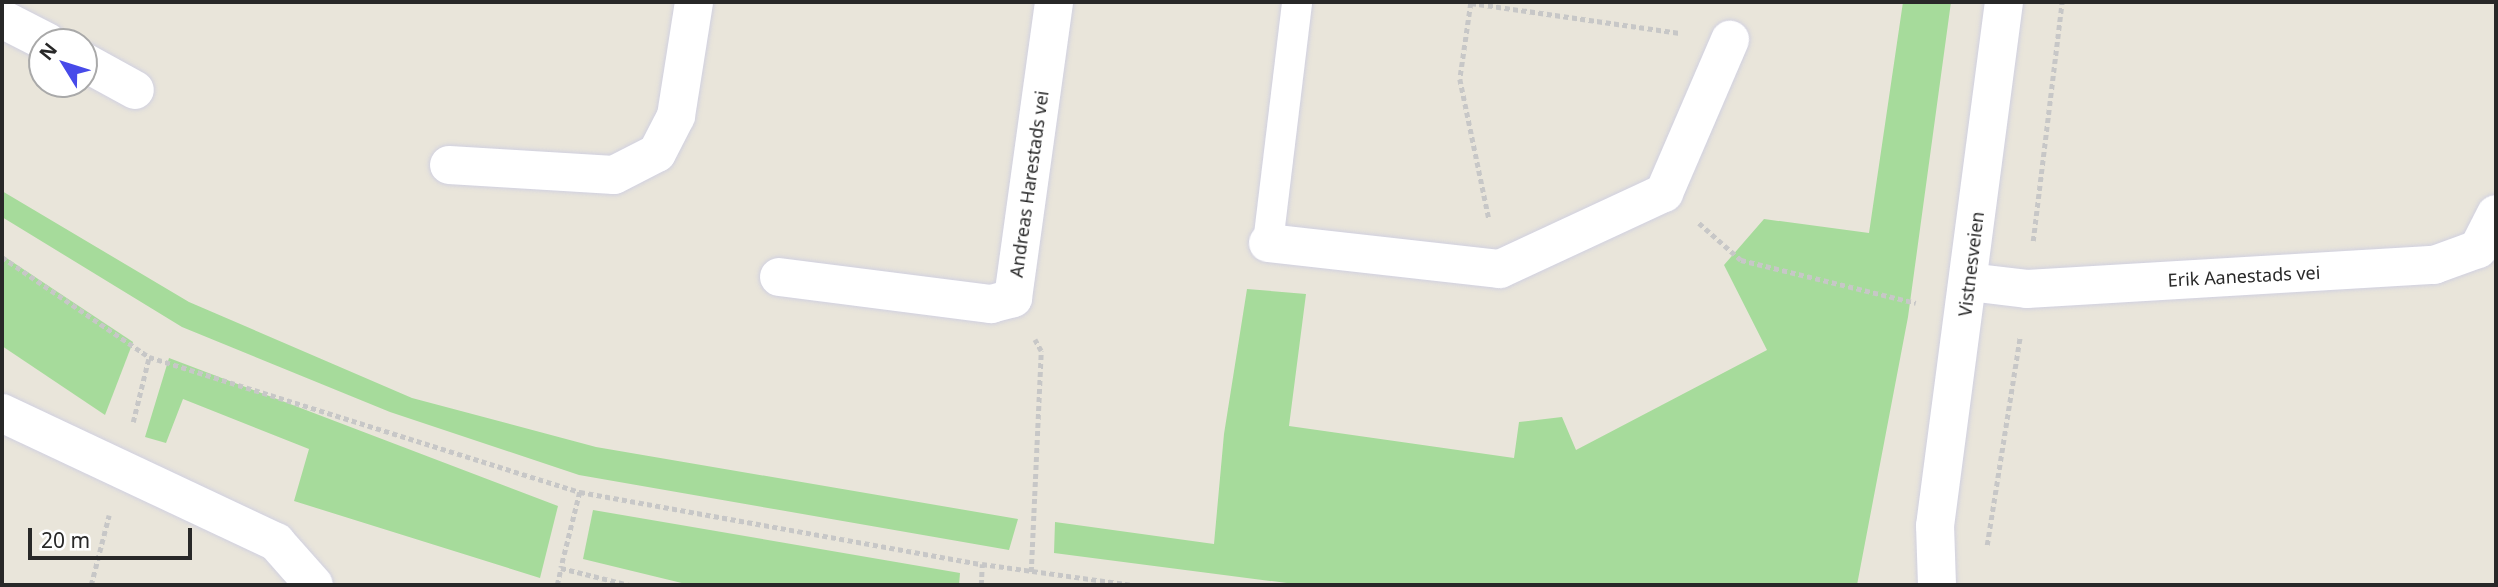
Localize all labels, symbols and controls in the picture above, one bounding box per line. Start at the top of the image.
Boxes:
north arrow [28,28,98,98]
text: N [33,37,63,65]
street label: Andreas Harestads vei [1005,89,1053,279]
street label: Vistnesveien [1954,210,1988,318]
street label: Erik Aanestads vei [2167,261,2321,291]
scale bar [32,514,196,558]
text: 20 m [41,526,90,554]

